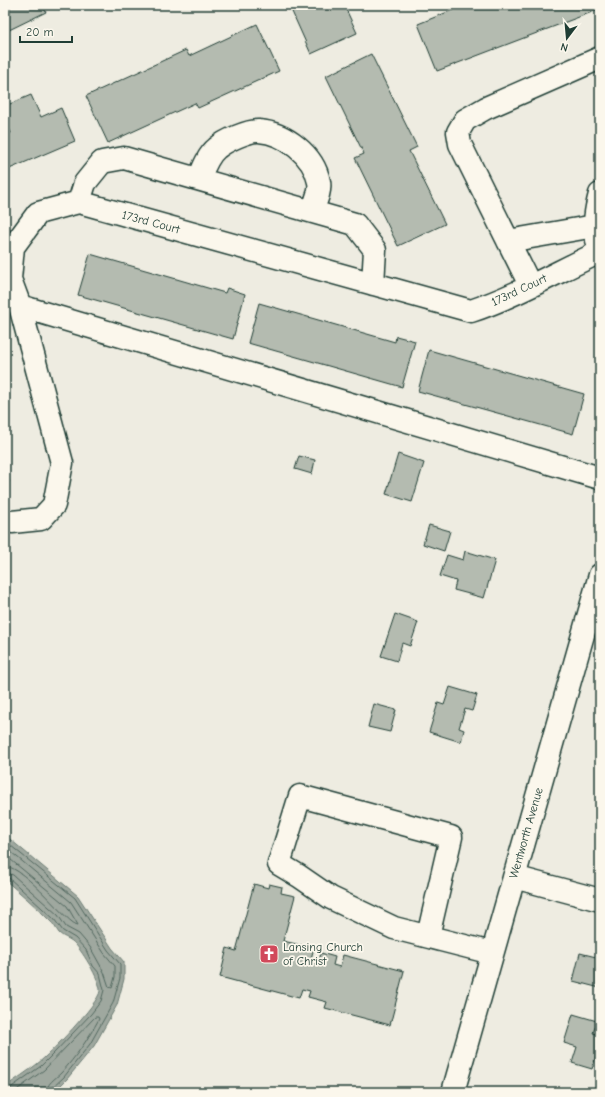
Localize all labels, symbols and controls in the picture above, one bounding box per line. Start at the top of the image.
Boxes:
scale bar [20,18,72,44]
north arrow [547,18,587,58]
text: 20 m [26,25,54,39]
text: N [559,40,570,54]
street label: 173rd Court [121,208,182,237]
street label: 173rd Court [489,271,549,309]
street label: Wentworth Avenue [506,786,546,880]
place label: Lansing Church of Christ [283,940,363,968]
church icon: Lansing Church of Christ [258,943,280,965]

